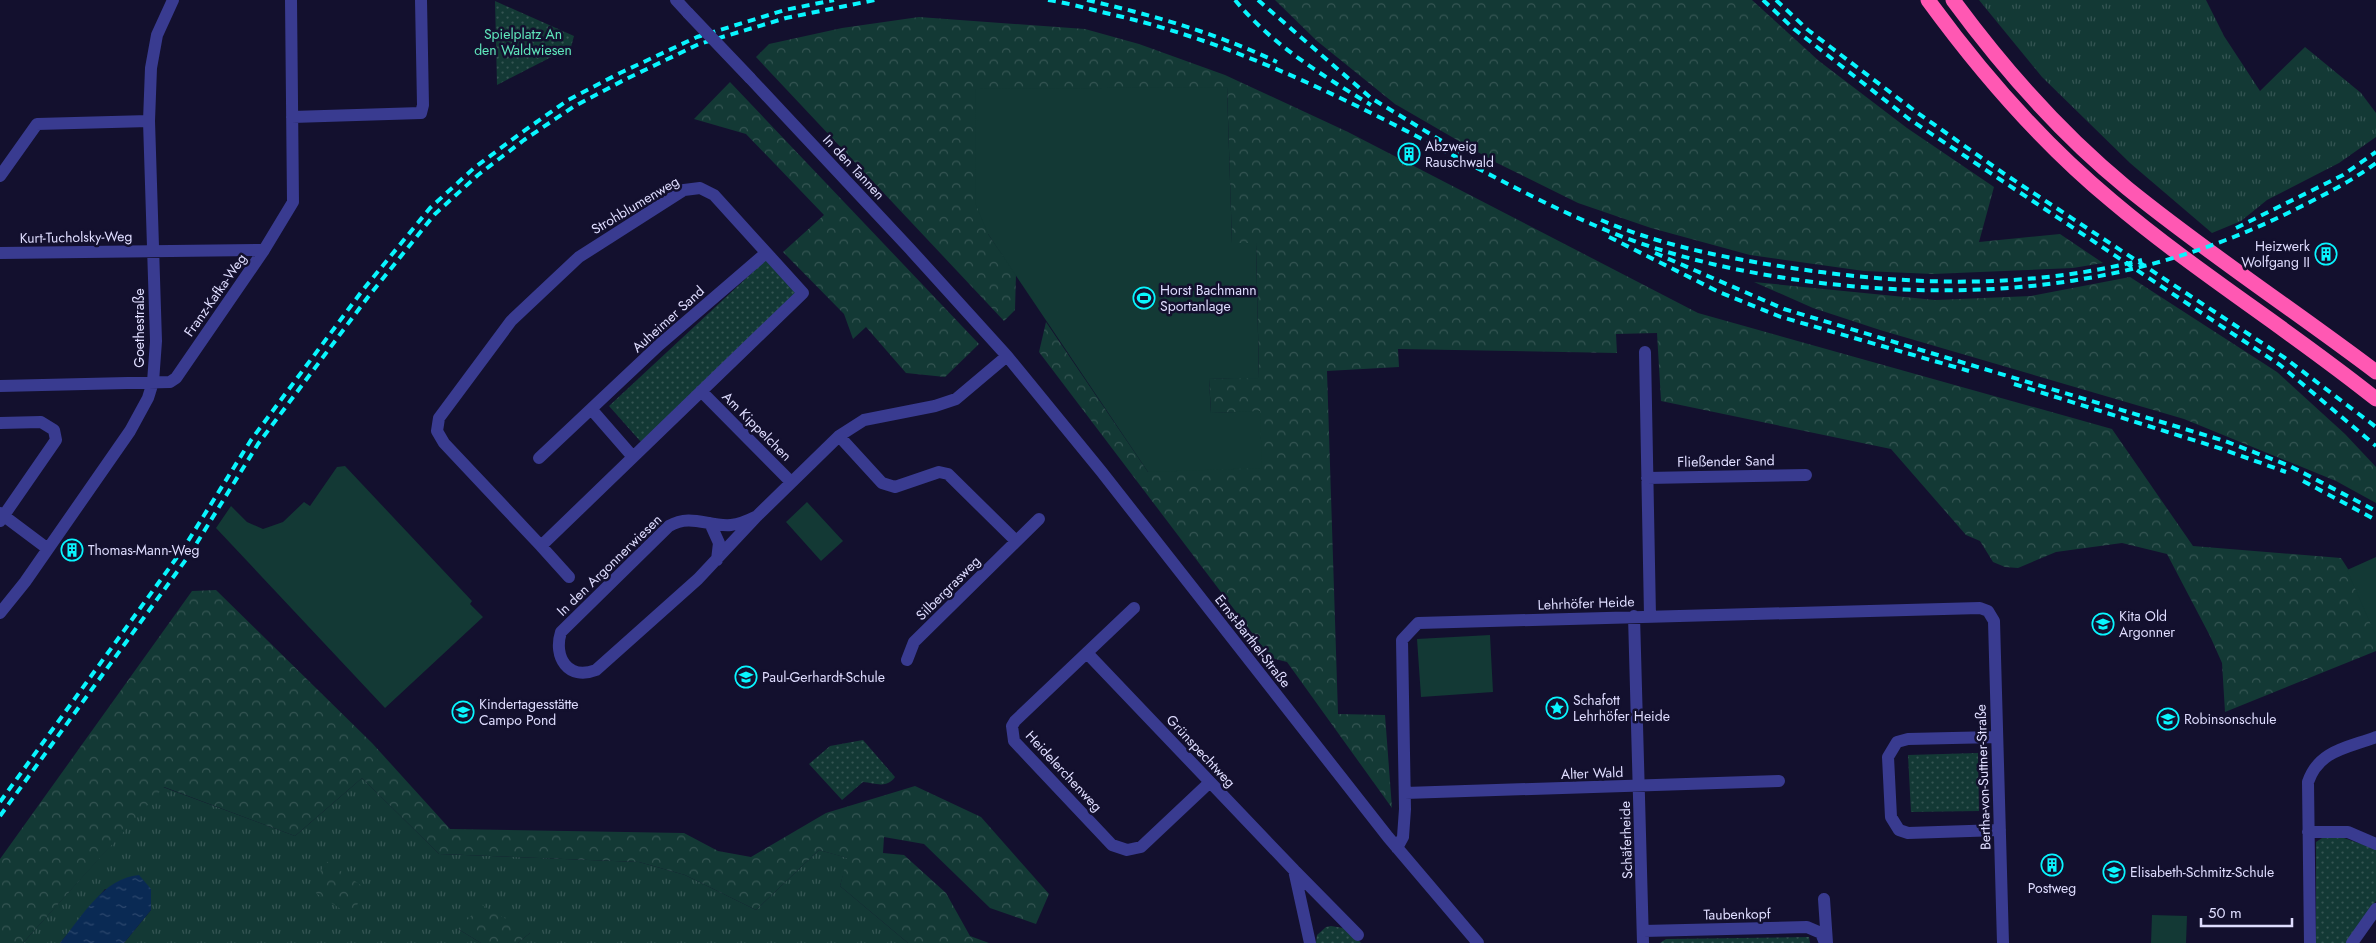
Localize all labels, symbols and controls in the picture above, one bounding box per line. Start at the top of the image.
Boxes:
park label: Spielplatz An den Waldwiesen [474,24,572,60]
street label: In den Tannen [818,130,890,204]
place label: Abzweig Rauschwald [1425,136,1494,172]
building icon: Abzweig Rauschwald [1397,142,1421,166]
street label: Strohblumenweg [587,171,683,239]
street label: Kurt-Tucholsky-Weg [20,226,132,248]
place label: Heizwerk Wolfgang II [2241,236,2311,272]
building icon: Heizwerk Wolfgang II [2314,242,2338,266]
street label: Franz-Kafka-Weg [179,249,251,341]
place label: Horst Bachmann Sportanlage [1160,280,1257,316]
street label: Auheimer Sand [627,281,709,357]
sports icon: Horst Bachmann Sportanlage [1132,286,1156,310]
street label: Goethestraße [129,288,149,368]
street label: Am Kippelchen [718,387,796,465]
street label: Fließender Sand [1677,450,1775,472]
street label: In den Argonnerwiesen [552,510,666,620]
building icon: Thomas-Mann-Weg [60,538,84,562]
place label: Thomas-Mann-Weg [88,540,199,560]
street label: Silbergrasweg [911,551,985,625]
street label: Ernst-Barthel-Straße [1210,590,1296,692]
street label: Lehrhöfer Heide [1537,591,1635,615]
place label: Kita Old Argonner [2119,606,2175,642]
school or university icon: Kita Old Argonner [2091,612,2115,636]
school or university icon: Paul-Gerhardt-Schule [734,665,758,689]
place label: Paul-Gerhardt-Schule [762,667,885,687]
place label: Schafott Lehrhöfer Heide [1573,690,1670,726]
place label: Kindertagesstätte Campo Pond [479,694,579,730]
place icon: Schafott Lehrhöfer Heide [1545,696,1569,720]
school or university icon: Kindertagesstätte Campo Pond [451,700,475,724]
street label: Bertha-von-Suttner-Straße [1970,704,1996,850]
school or university icon: Robinsonschule [2156,707,2180,731]
place label: Robinsonschule [2184,709,2277,729]
street label: Grünspechtweg [1162,710,1240,792]
street label: Heidelerchenweg [1021,726,1107,816]
street label: Alter Wald [1560,762,1624,784]
street label: Schäferheide [1615,801,1637,879]
building icon: Postweg [2040,853,2064,877]
school or university icon: Elisabeth-Schmitz-Schule [2102,860,2126,884]
place label: Elisabeth-Schmitz-Schule [2130,862,2274,882]
place label: Postweg [2028,878,2076,898]
scale bar [2201,896,2292,928]
text: 50 m [2208,902,2242,924]
street label: Taubenkopf [1703,903,1772,925]

